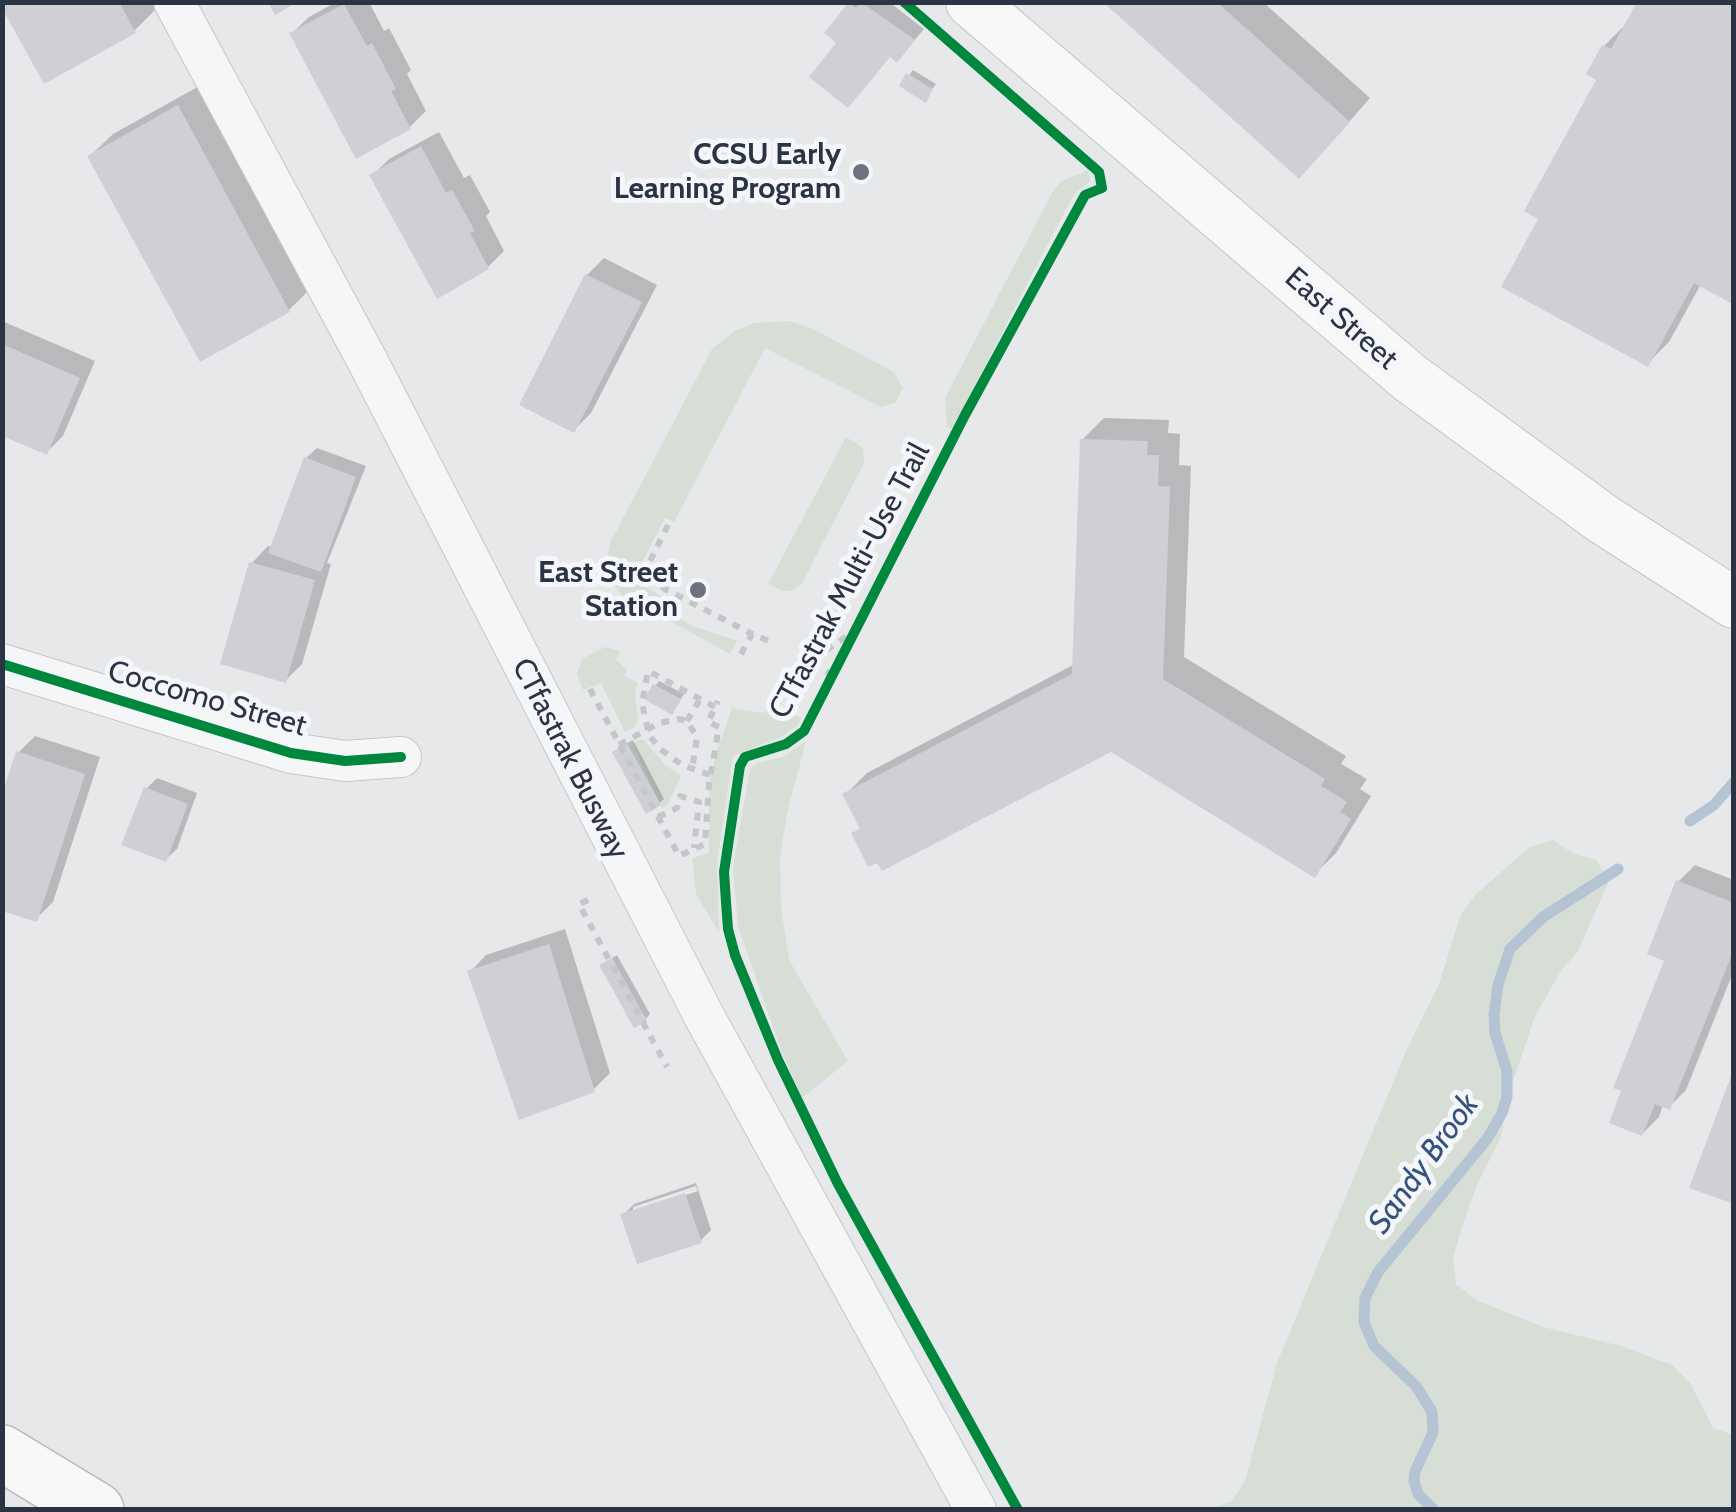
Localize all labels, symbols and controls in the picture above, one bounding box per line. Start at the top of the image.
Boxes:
place label: CCSU Early Learning Program [614,137,841,208]
marker: CCSU Early Learning Program [850,161,872,183]
street label: East Street [1277,260,1405,378]
street label: CTfastrak Multi-Use Trail [762,437,938,725]
place label: East Street Station [538,555,678,626]
marker: East Street Station [687,579,709,601]
street label: CTfastrak Busway [504,652,636,866]
street label: Coccomo Street [104,654,310,744]
water label: Sandy Brook [1361,1087,1487,1241]

